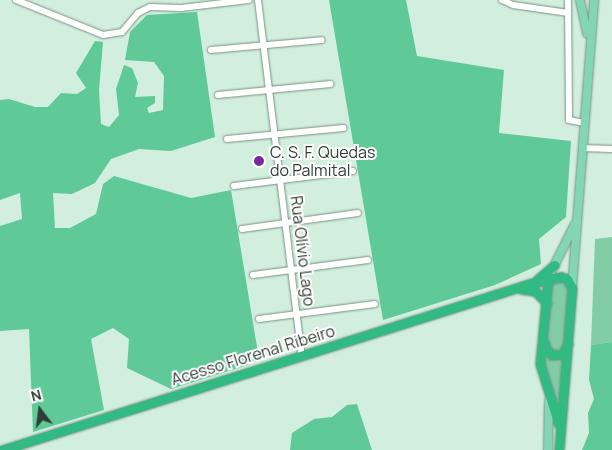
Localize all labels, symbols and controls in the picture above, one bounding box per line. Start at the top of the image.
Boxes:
place label: C. S. F. Quedas do Palmital [270,142,375,180]
marker: C. S. F. Quedas do Palmital [252,154,266,168]
street label: Rua Olívio Lago [287,195,319,307]
street label: Acesso Florenal Ribeiro [169,321,337,389]
north arrow [15,385,65,435]
text: N [29,385,43,406]

